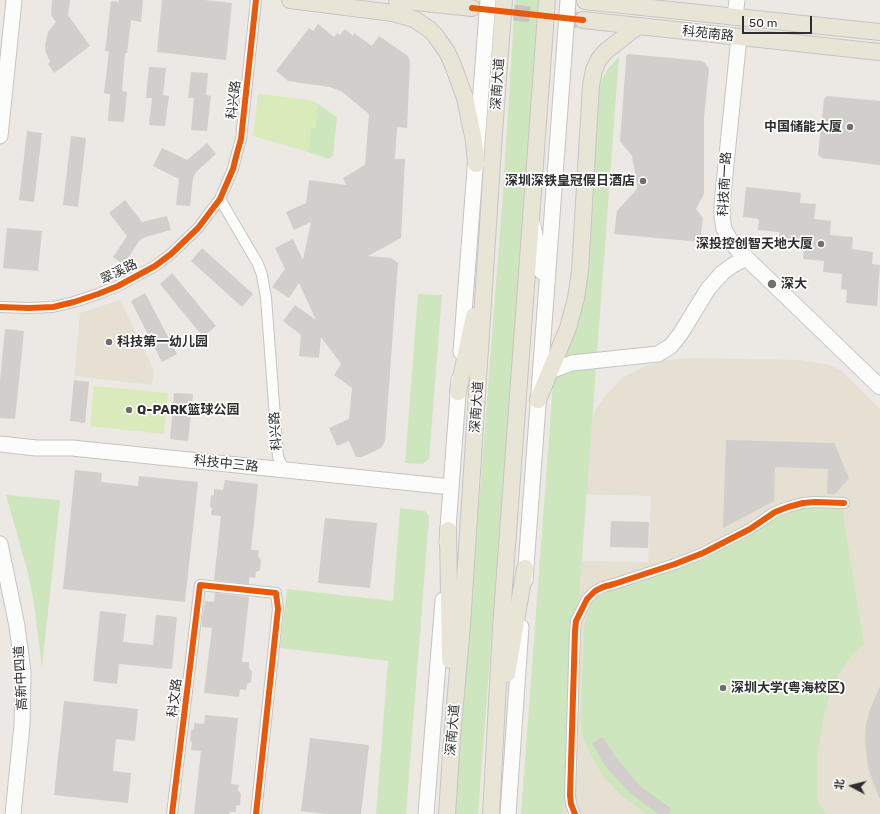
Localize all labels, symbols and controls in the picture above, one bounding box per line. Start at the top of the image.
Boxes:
scale bar [744,8,814,34]
text: 50 m [749,16,777,30]
street label: 科苑南路 [681,24,735,44]
street label: 深南大道 [488,58,508,110]
street label: 科兴路 [224,80,244,120]
place label: 中国储能大厦 [764,119,842,135]
marker: 中国储能大厦 [845,122,855,132]
street label: 科技南一路 [716,151,734,217]
place label: 深圳深铁皇冠假日酒店 [505,173,635,189]
marker: 深圳深铁皇冠假日酒店 [638,176,648,186]
place label: 深投控创智天地大厦 [696,236,813,252]
marker: 深投控创智天地大厦 [816,239,826,249]
street label: 翠溪路 [98,256,140,288]
place label: 深大 [781,276,807,292]
marker: 深大 [766,278,778,290]
place label: 科技第一幼儿园 [117,334,208,350]
marker: 科技第一幼儿园 [104,337,114,347]
street label: 深南大道 [467,381,487,433]
place label: Q-PARK篮球公园 [137,402,239,418]
marker: Q-PARK篮球公园 [124,405,134,415]
street label: 科兴路 [267,411,285,451]
street label: 科技中三路 [193,453,259,475]
street label: 高新中四道 [12,645,30,711]
street label: 科文路 [165,678,185,718]
place label: 深圳大学(粤海校区) [731,680,845,696]
marker: 深圳大学(粤海校区) [718,683,728,693]
street label: 深南大道 [443,703,463,757]
north arrow [832,766,872,806]
text: 北 [832,778,847,791]

